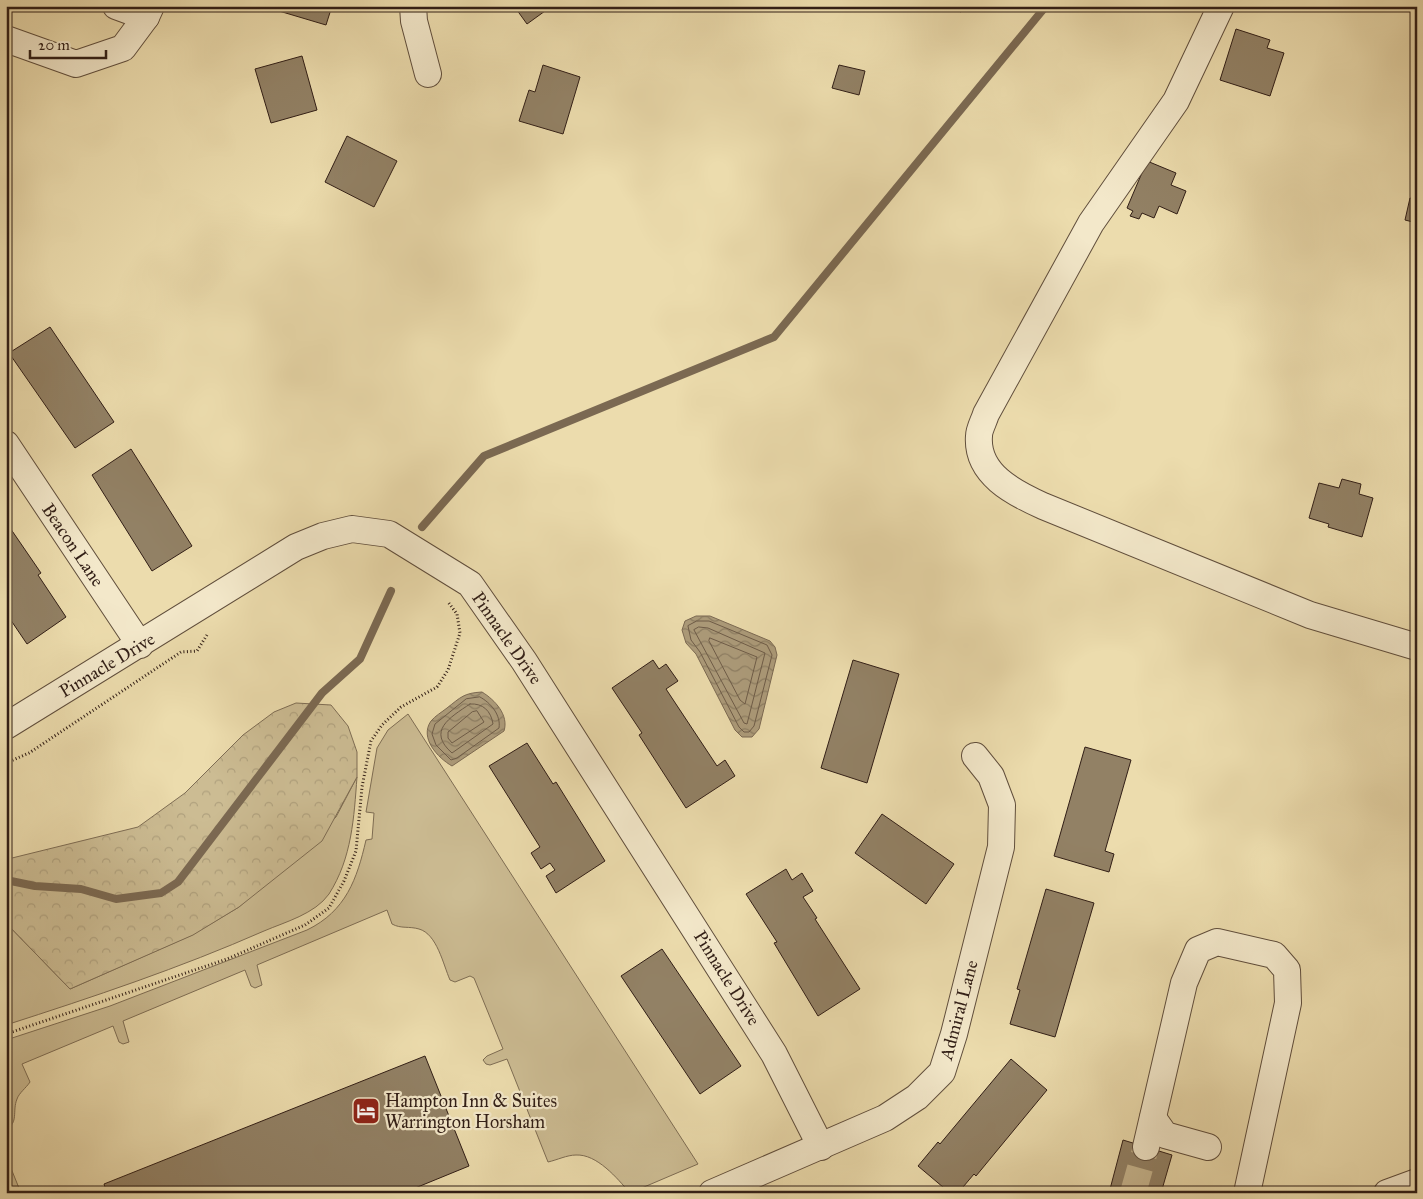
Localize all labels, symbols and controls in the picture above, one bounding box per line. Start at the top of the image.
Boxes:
scale bar [30,28,106,60]
text: 20 m [38,36,70,54]
street label: Beacon Lane [37,499,109,591]
street label: Pinnacle Drive [467,588,547,688]
street label: Pinnacle Drive [55,628,159,702]
street label: Pinnacle Drive [689,926,765,1030]
street label: Admiral Lane [935,958,983,1063]
place label: Hampton Inn & Suites Warrington Horsham [385,1090,557,1134]
hotel icon: Hampton Inn & Suites Warrington Horsham [351,1096,381,1126]

